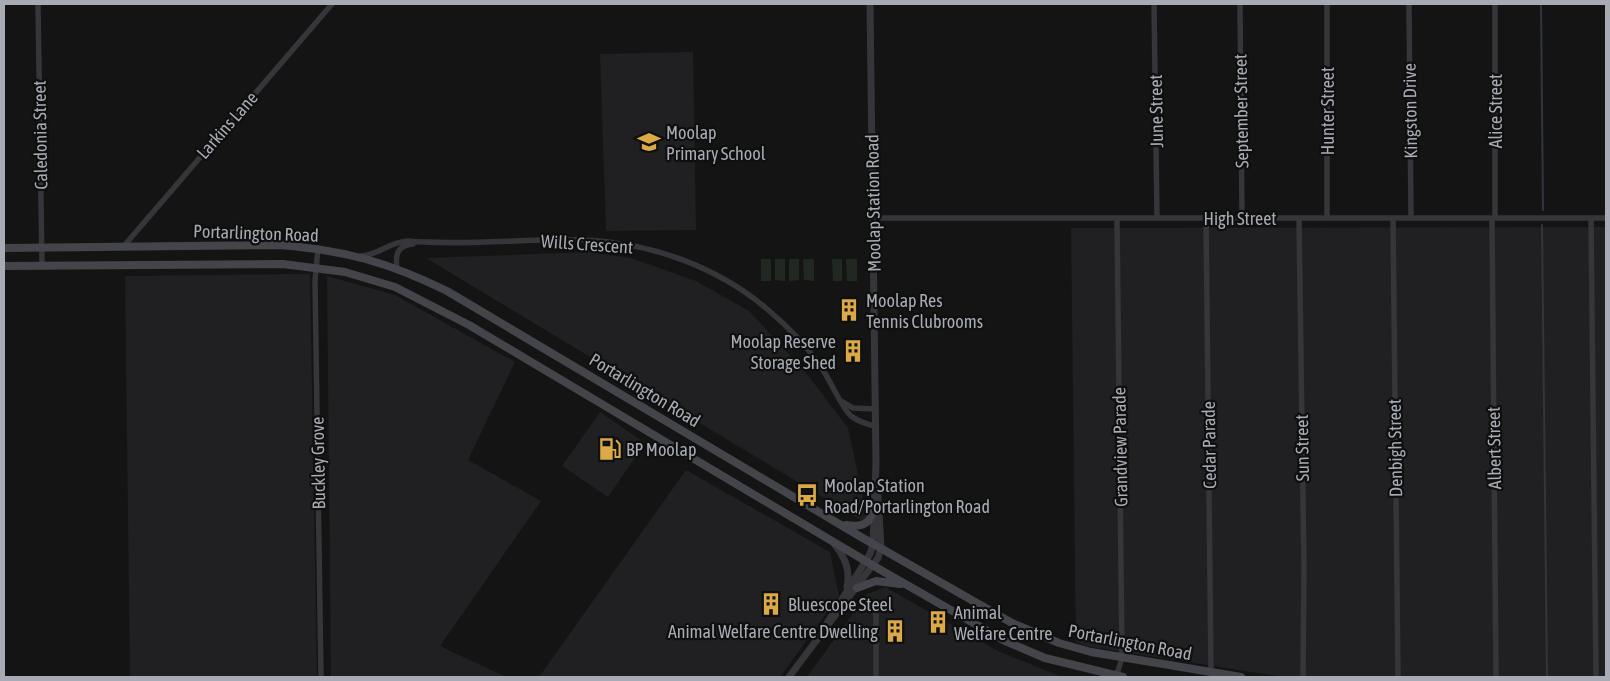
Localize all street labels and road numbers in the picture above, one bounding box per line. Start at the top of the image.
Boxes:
street label: September Street [1230,54,1252,168]
street label: Kingston Drive [1399,63,1421,159]
street label: Hunter Street [1317,67,1338,155]
street label: June Street [1145,74,1167,148]
street label: Alice Street [1485,74,1506,148]
street label: Caledonia Street [29,80,51,190]
street label: Larkins Lane [192,87,262,163]
street label: Moolap Station Road [861,134,885,272]
street label: High Street [1203,208,1277,229]
street label: Portarlington Road [193,220,319,246]
street label: Wills Crescent [540,230,634,258]
street label: Portarlington Road [586,349,704,431]
street label: Grandview Parade [1108,387,1132,507]
street label: Denbigh Street [1384,399,1406,497]
street label: Cedar Parade [1198,401,1220,489]
street label: Albert Street [1483,407,1505,489]
street label: Sun Street [1291,414,1313,482]
street label: Buckley Grove [307,416,329,510]
street label: Portarlington Road [1066,620,1194,664]

